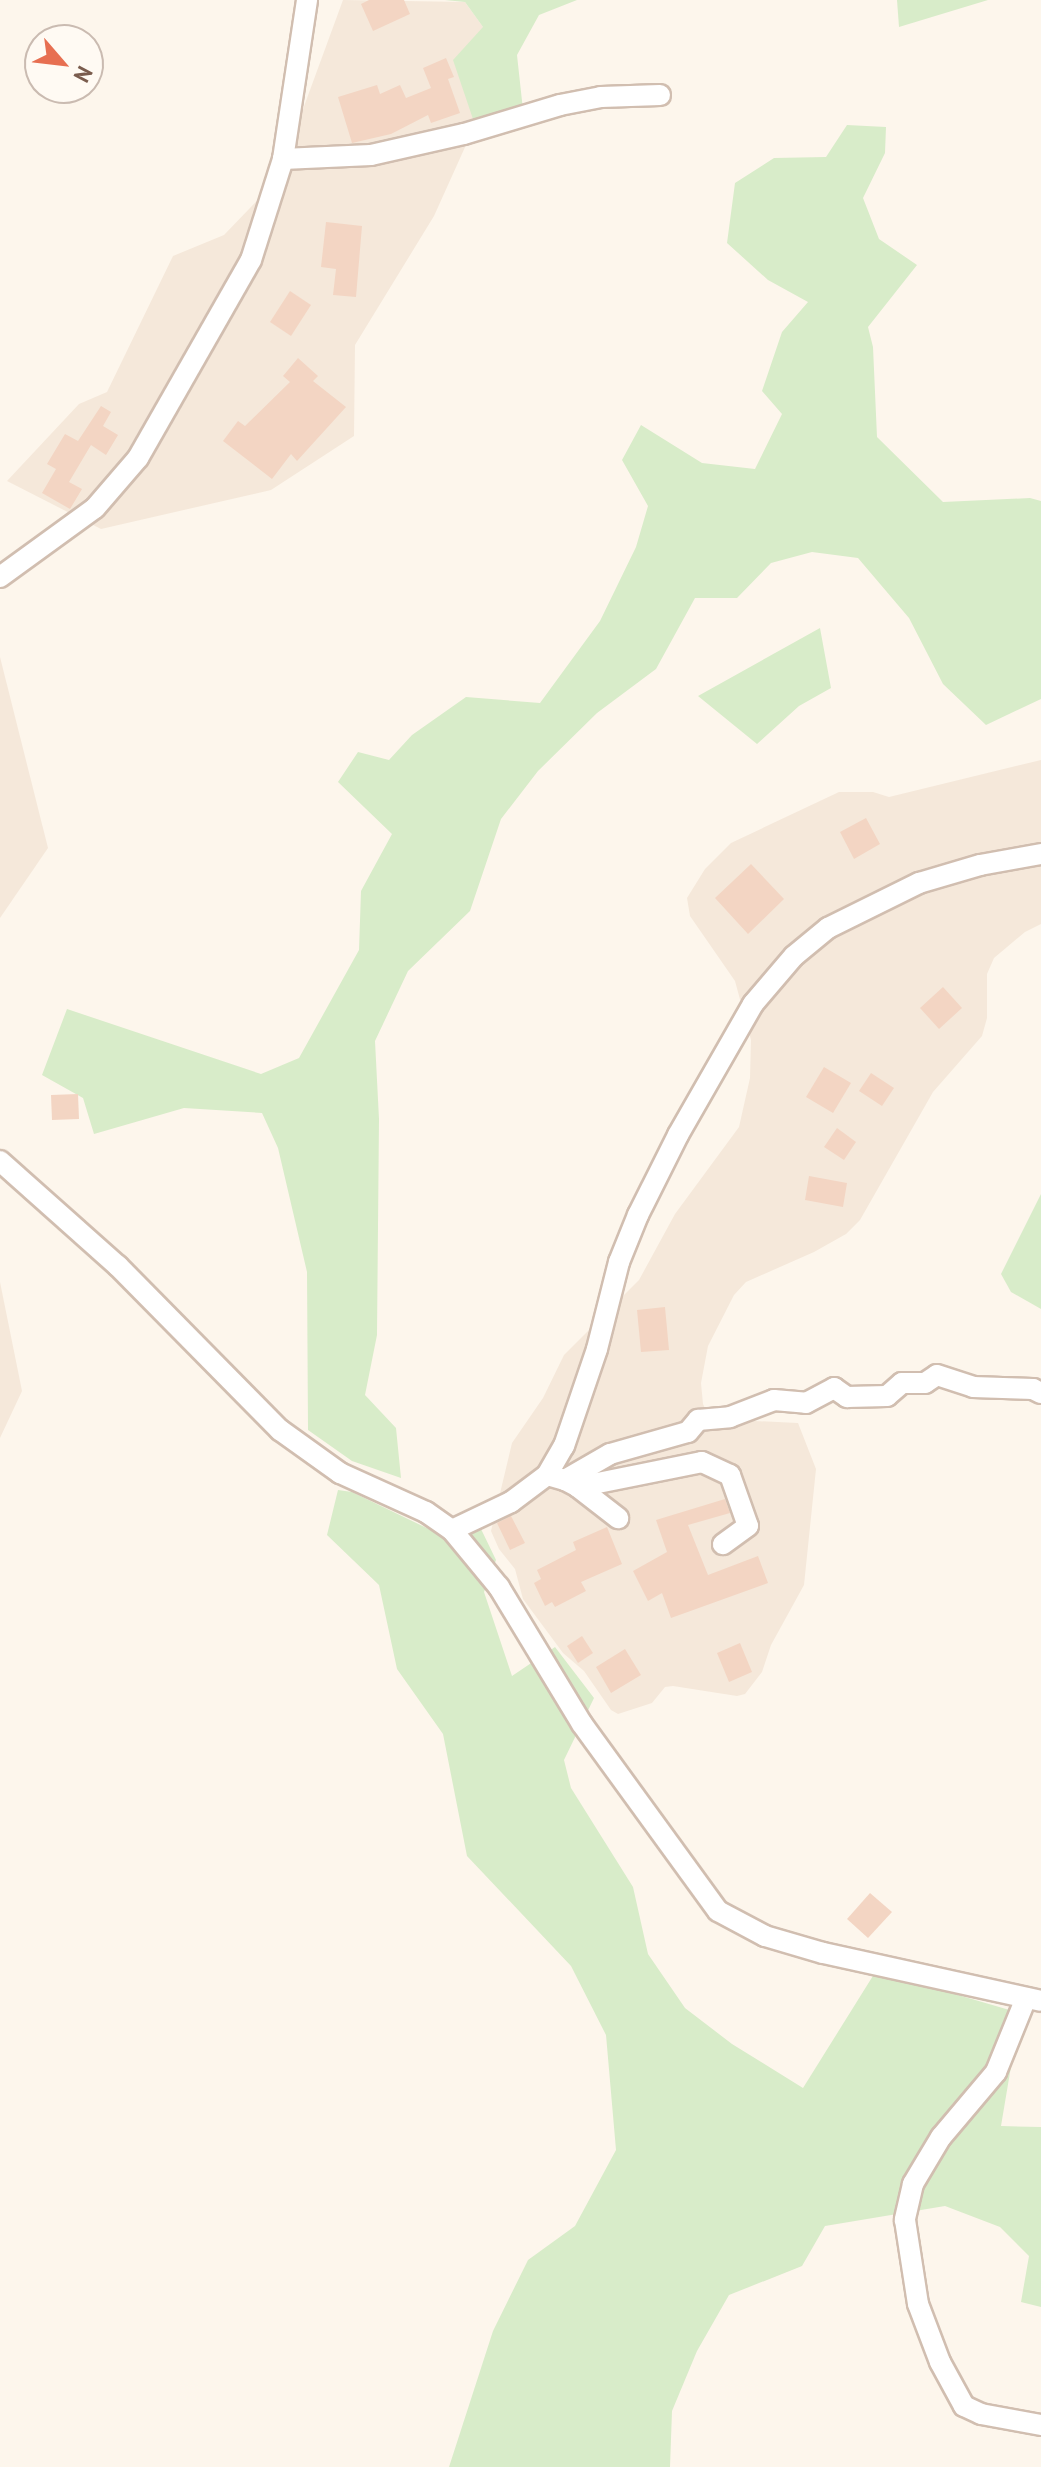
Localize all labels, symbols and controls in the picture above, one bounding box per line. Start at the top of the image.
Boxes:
north arrow [24,24,104,104]
text: N [68,61,99,87]

